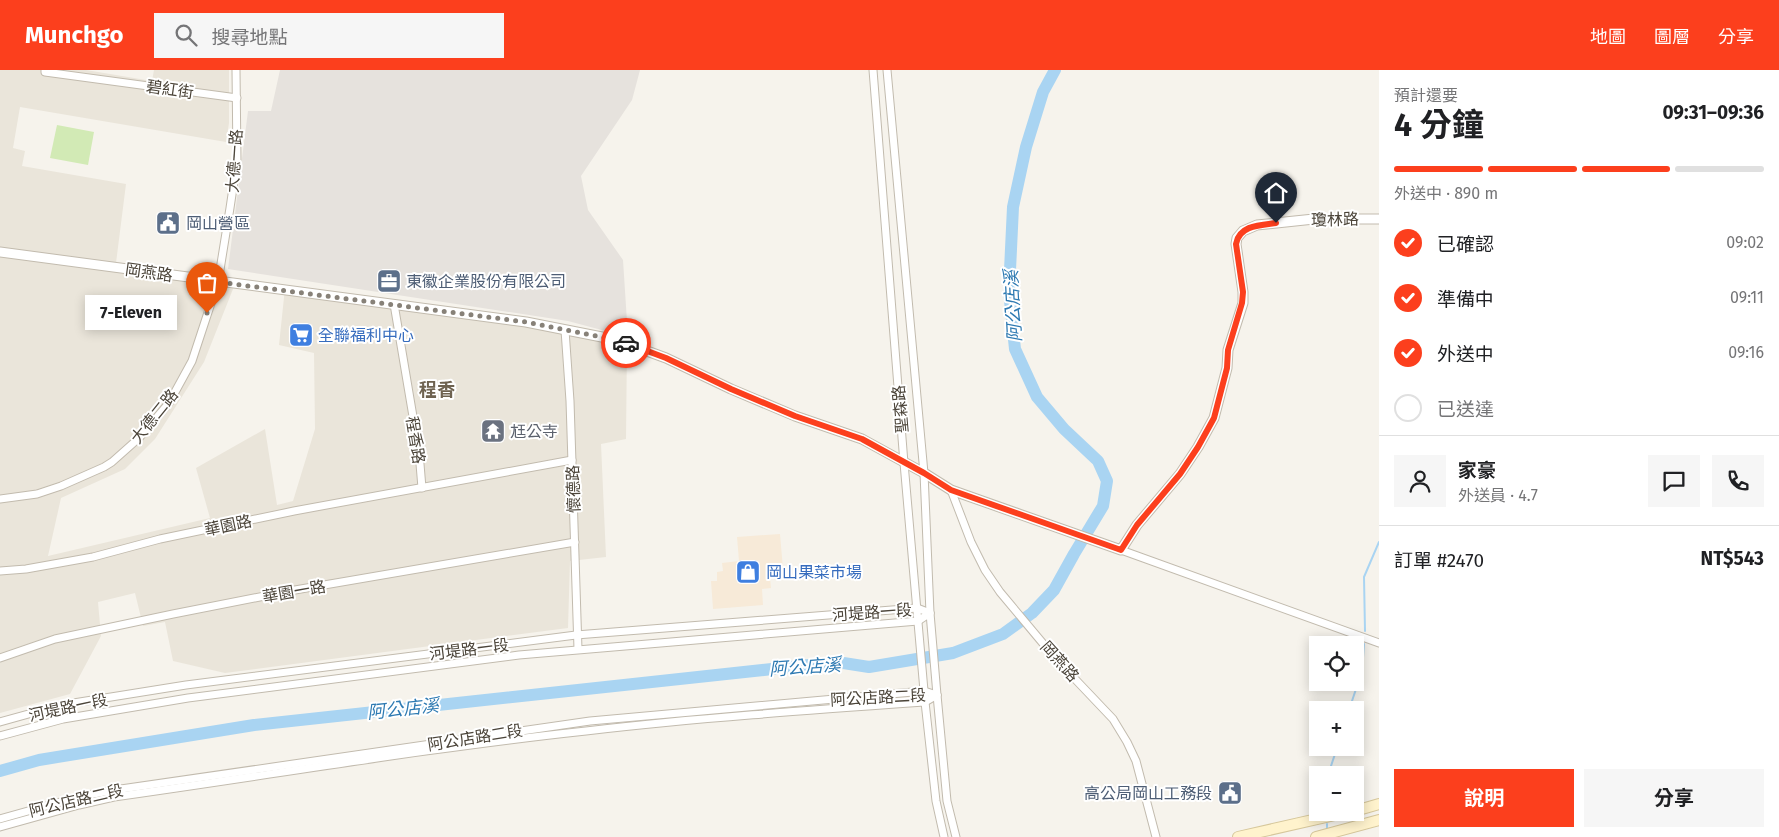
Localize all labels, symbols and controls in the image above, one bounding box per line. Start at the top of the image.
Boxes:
search box [154,13,504,58]
text: Munchgo [25,21,124,49]
icon: search [172,21,200,49]
text: 搜尋地點 [212,26,288,49]
text: 地圖 [1590,26,1626,48]
text: 圖層 [1654,26,1690,48]
text: 分享 [1718,26,1754,48]
street label: 碧紅街 [145,77,195,102]
text: 預計還要 [1394,86,1458,105]
text: 09:31–09:36 [1662,101,1764,124]
text: 4 分鐘 [1394,106,1484,144]
street label: 大德一路 [223,128,246,194]
pin [1255,172,1297,223]
icon: home [1262,179,1290,207]
text: 外送中 · 890 m [1394,184,1498,203]
public building icon: 岡山營區 [155,210,181,236]
street label: 瓊林路 [1311,210,1359,229]
place label: 岡山營區 [186,214,250,233]
icon: check [1394,229,1422,257]
text: 已確認 [1437,233,1494,256]
text: 09:02 [1726,233,1764,252]
street label: 岡燕路 [124,260,174,285]
pin [186,262,228,313]
water label: 阿公店溪 [1000,266,1026,343]
office icon: 東徽企業股份有限公司 [376,268,402,294]
icon: bag [193,269,221,297]
place label: 東徽企業股份有限公司 [406,272,566,291]
icon: check [1394,284,1422,312]
text: 準備中 [1437,288,1494,311]
text: 09:11 [1730,288,1764,307]
callout: 7-Eleven [84,296,177,330]
text: 7-Eleven [100,303,162,322]
courier [601,318,651,368]
supermarket icon: 全聯福利中心 [288,322,314,348]
place label: 全聯福利中心 [318,326,414,345]
icon: car [612,329,640,357]
icon: check [1394,339,1422,367]
text: 外送中 [1437,343,1494,366]
text: 09:16 [1728,343,1764,362]
district label: 程香 [419,379,455,401]
street label: 聖森路 [889,384,912,434]
street label: 大德二路 [127,385,182,447]
text: 已送達 [1437,398,1494,421]
street label: 程香路 [402,415,429,465]
temple icon: 尪公寺 [480,418,506,444]
place label: 尪公寺 [510,422,558,441]
button: person [1394,455,1446,507]
button: chat [1648,455,1700,507]
button: phone [1712,455,1764,507]
text: 家豪 [1458,459,1496,482]
street label: 懷德路 [563,465,584,513]
text: 外送員 · 4.7 [1458,486,1538,505]
street label: 華園路 [203,511,254,540]
text: NT$543 [1701,547,1764,570]
text: 訂單 #2470 [1394,549,1484,572]
shop icon: 岡山果菜市場 [735,559,761,585]
place label: 岡山果菜市場 [766,563,862,582]
street label: 華園一路 [261,577,327,606]
street label: 河堤路一段 [831,600,913,625]
street label: 河堤路一段 [428,635,510,664]
map controls [1309,636,1364,821]
button: locate [1309,636,1364,691]
street label: 岡燕路 [1037,637,1083,686]
water label: 阿公店溪 [768,653,845,680]
street label: 阿公店路二段 [830,685,926,709]
street label: 河堤路一段 [27,690,109,725]
water label: 阿公店溪 [366,694,443,724]
button: + [1309,701,1364,756]
street label: 阿公店路二段 [426,721,524,754]
button: − [1309,766,1364,821]
button: 說明 [1394,769,1574,827]
button: 分享 [1584,769,1764,827]
street label: 阿公店路二段 [27,780,125,821]
public building icon: 高公局岡山工務段 [1217,780,1243,806]
place label: 高公局岡山工務段 [1084,784,1212,803]

